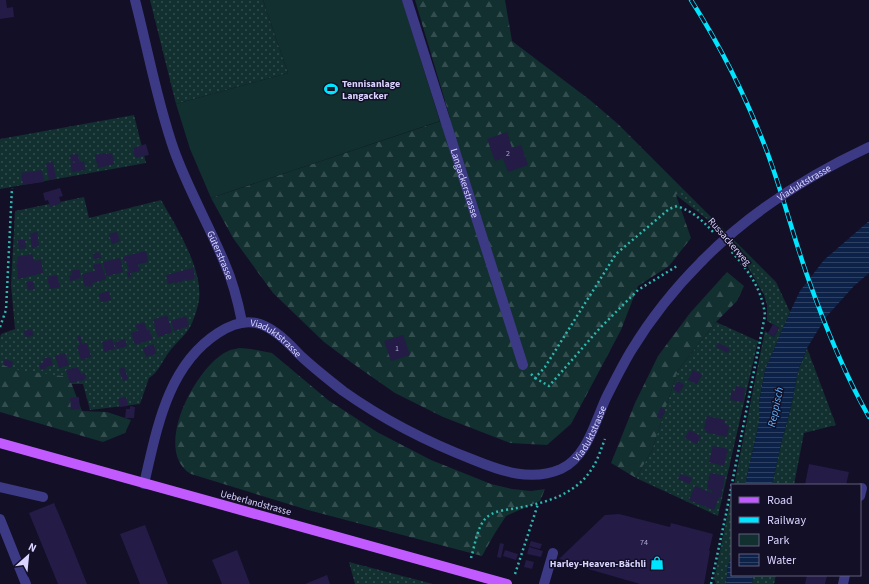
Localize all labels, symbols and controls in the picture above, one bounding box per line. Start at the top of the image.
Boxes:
place label: Tennisanlage Langacker [342,77,400,103]
sports icon: Tennisanlage Langacker [323,81,339,97]
street label: Langackerstrasse [447,147,482,220]
house number: 2 [506,148,510,159]
street label: Viaduktstrasse [774,161,834,205]
street label: Russackerweg [704,215,754,269]
street label: Güterstrasse [203,228,237,282]
street label: Viaduktstrasse [250,316,304,361]
house number: 1 [395,343,399,354]
water label: Reppisch [764,385,787,429]
street label: Viaduktstrasse [570,404,610,465]
legend [731,484,861,576]
street label: Ueberlandstrasse [219,487,293,519]
text: Road [767,492,793,509]
text: Railway [767,512,806,529]
text: Park [767,532,789,549]
north arrow [8,536,48,576]
house number: 74 [640,537,648,548]
text: N [26,539,39,556]
text: Water [767,552,797,569]
shop icon: Harley-Heaven-Bächli [649,555,665,571]
place label: Harley-Heaven-Bächli [550,557,646,571]

